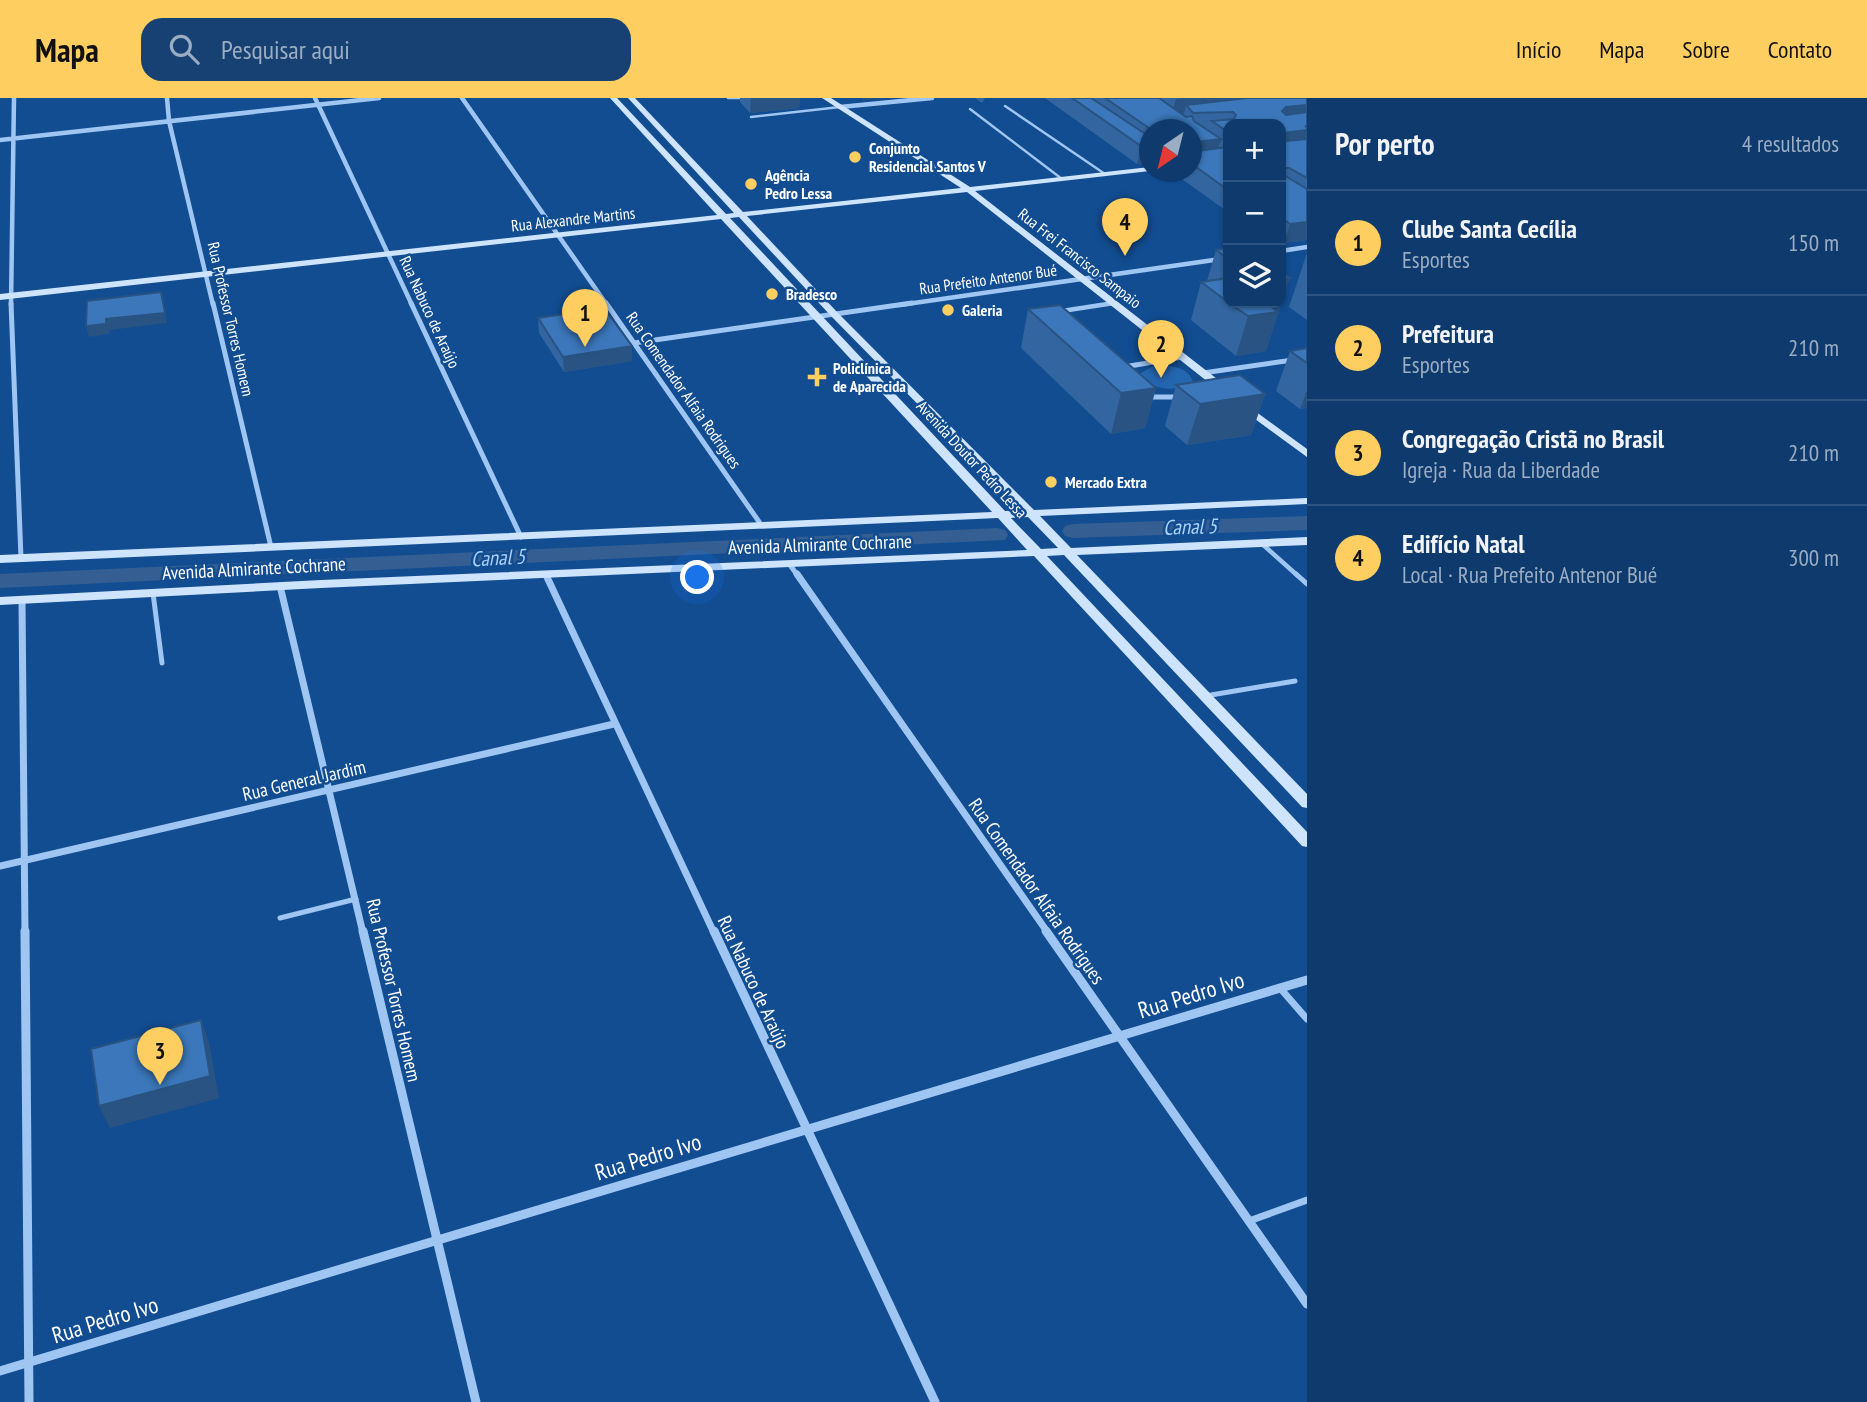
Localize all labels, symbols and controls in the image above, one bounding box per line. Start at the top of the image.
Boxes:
search box [141,18,631,81]
text: Mapa [35,28,99,71]
icon: search [165,30,203,68]
text: Pesquisar aqui [221,33,350,66]
text: Início [1516,34,1561,65]
text: Mapa [1599,34,1644,65]
text: Sobre [1682,34,1730,65]
text: Contato [1768,34,1832,65]
north arrow [1139,119,1202,182]
map controls [1223,119,1286,308]
button: + [1223,119,1286,182]
text: Por perto [1335,124,1435,163]
text: 4 resultados [1742,129,1839,158]
place label: Conjunto Residencial Santos V [869,138,987,176]
marker: Conjunto Residencial Santos V [847,149,863,165]
place label: Agência Pedro Lessa [764,165,833,203]
marker: Agência Pedro Lessa [743,176,759,192]
button: − [1223,182,1286,245]
pin: 4 [1102,198,1148,256]
street label: Rua Alexandre Martins [510,203,636,235]
street label: Rua Frei Francisco Sampaio [1014,204,1146,312]
text: Clube Santa Cecília [1402,212,1577,245]
text: 1 [1353,228,1364,257]
text: 150 m [1788,228,1839,257]
street label: Rua Professor Torres Homem [204,240,258,398]
button: layers [1223,245,1286,308]
text: Esportes [1402,245,1470,274]
street label: Rua Nabuco de Araújo [395,253,465,371]
street label: Rua Prefeito Antenor Bué [918,259,1058,299]
place label: Bradesco [786,284,837,304]
marker: Bradesco [764,286,780,302]
pin: 1 [562,289,608,347]
place label: Galeria [962,300,1003,320]
marker: Galeria [940,302,956,318]
street label: Rua Comendador Alfaia Rodrigues [622,308,746,472]
text: Prefeitura [1402,317,1494,350]
pin: 2 [1138,320,1184,378]
text: 2 [1353,333,1364,362]
text: 210 m [1788,333,1839,362]
text: Esportes [1402,350,1470,379]
place label: Policlínica de Aparecida [833,358,906,396]
marker: Policlínica de Aparecida [807,367,827,387]
street label: Avenida Doutor Pedro Lessa [912,396,1032,522]
text: Congregação Cristã no Brasil [1402,422,1664,455]
text: 3 [1353,438,1364,467]
text: 210 m [1788,438,1839,467]
text: Igreja · Rua da Liberdade [1402,455,1600,484]
place label: Mercado Extra [1065,472,1147,492]
marker: Mercado Extra [1043,474,1059,490]
water label: Canal 5 [1162,512,1220,541]
text: Edifício Natal [1402,527,1525,560]
street label: Avenida Almirante Cochrane [728,529,912,559]
water label: Canal 5 [470,542,528,572]
text: 4 [1353,543,1364,572]
text: 300 m [1788,543,1839,572]
street label: Avenida Almirante Cochrane [162,551,347,585]
your location [680,560,714,594]
text: Local · Rua Prefeito Antenor Bué [1402,560,1657,589]
street label: Rua General Jardim [240,754,368,806]
street label: Rua Comendador Alfaia Rodrigues [964,793,1110,989]
street label: Rua Professor Torres Homem [361,896,427,1084]
street label: Rua Nabuco de Araújo [713,912,795,1052]
street label: Rua Pedro Ivo [1134,965,1248,1024]
pin: 3 [137,1027,183,1085]
street label: Rua Pedro Ivo [591,1127,705,1186]
street label: Rua Pedro Ivo [48,1290,162,1349]

